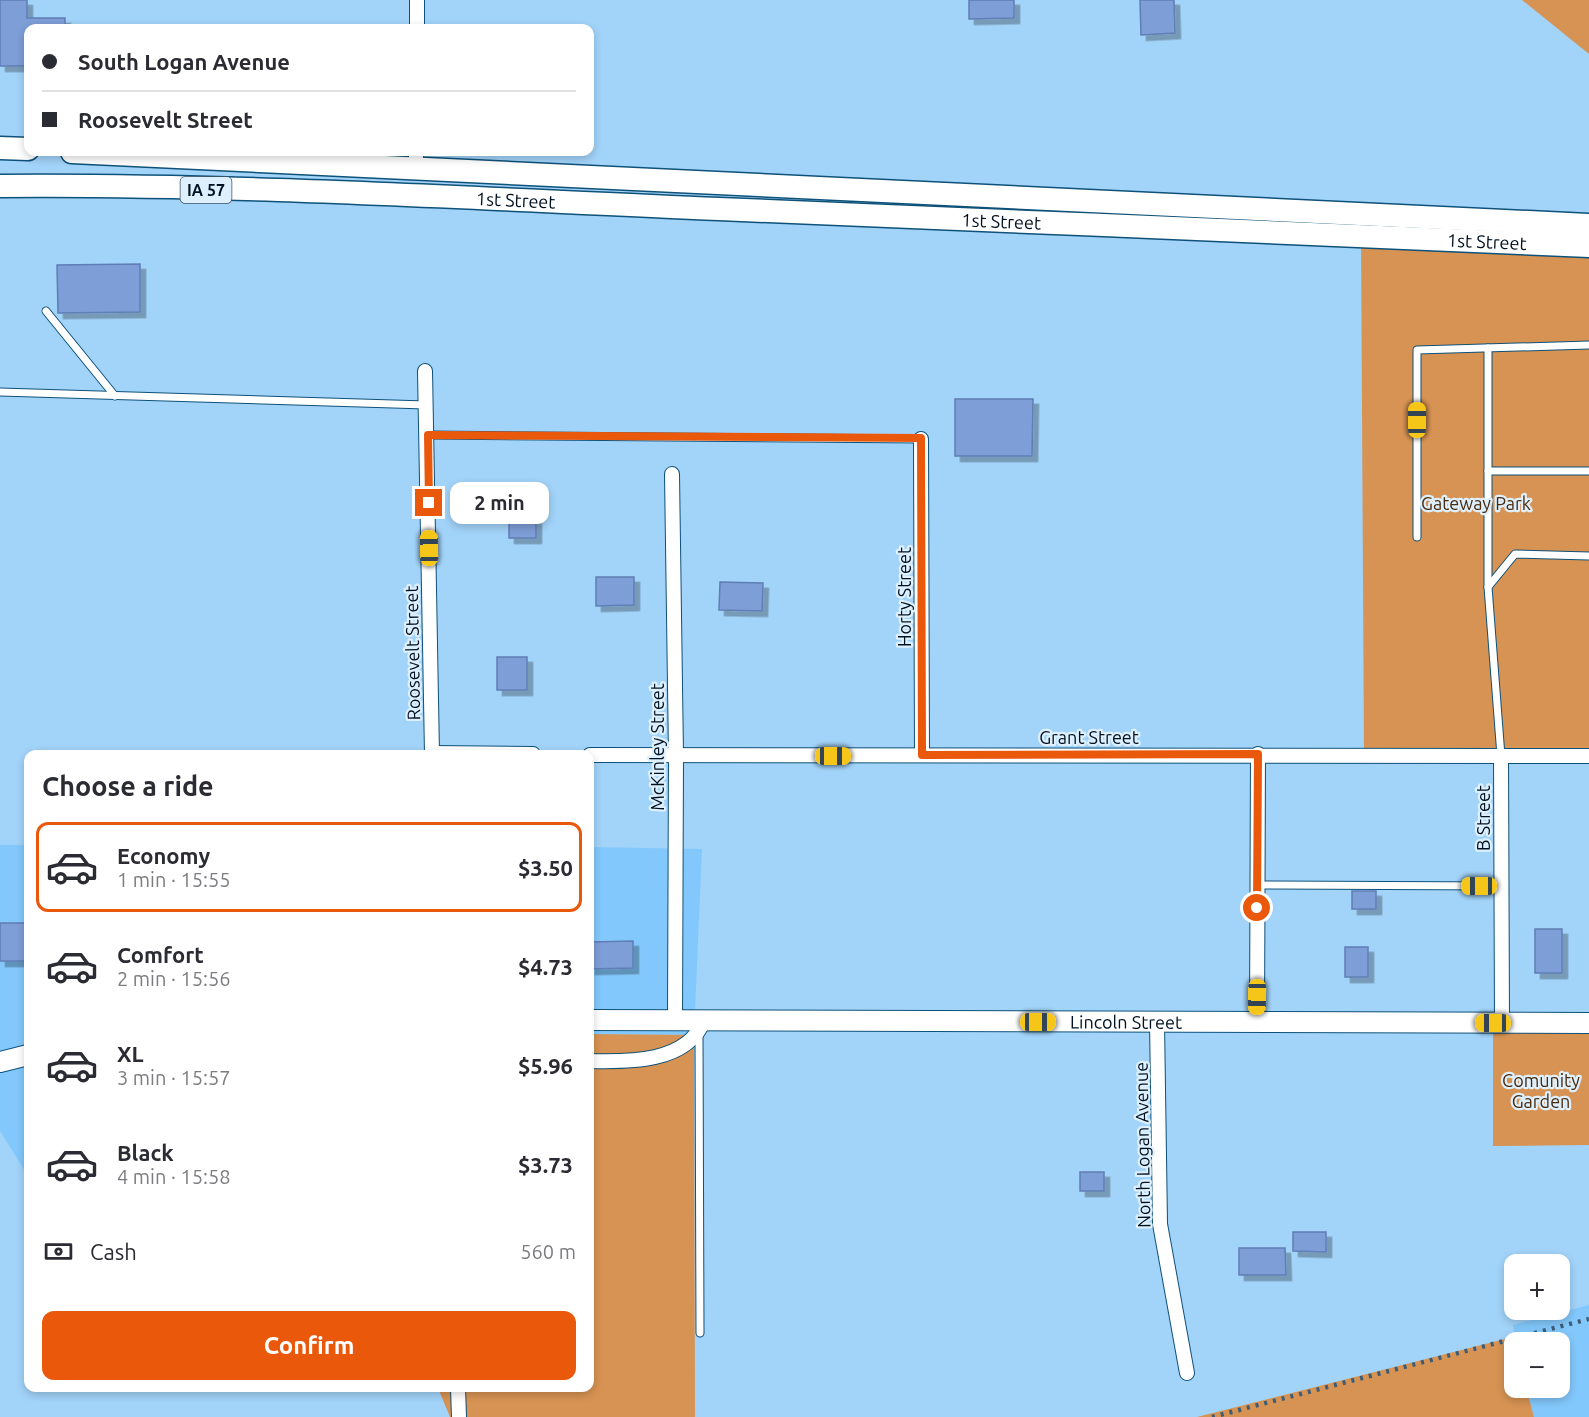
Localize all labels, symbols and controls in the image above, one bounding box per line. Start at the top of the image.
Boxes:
text: South Logan Avenue [78,49,290,74]
text: Roosevelt Street [78,107,253,132]
road number: IA 57 [180,177,232,203]
street label: 1st Street [476,188,556,212]
street label: 1st Street [961,209,1041,233]
street label: 1st Street [1447,229,1527,253]
car [1408,402,1426,438]
callout: 2 min [450,482,549,524]
route end [415,489,442,516]
text: 2 min [474,491,525,514]
park label: Gateway Park [1421,493,1531,513]
car [420,530,438,566]
street label: Horty Street [894,547,914,647]
street label: Roosevelt Street [401,585,423,721]
street label: McKinley Street [647,683,667,811]
street label: Grant Street [1039,727,1139,747]
car [815,747,851,765]
text: Choose a ride [42,771,214,801]
street label: B Street [1473,785,1493,851]
icon: car [45,840,99,894]
text: Economy [117,843,210,868]
text: $3.50 [518,855,573,880]
text: 1 min · 15:55 [117,868,231,891]
car [1461,877,1497,895]
route start [1243,894,1270,921]
icon: car [45,939,99,993]
text: Comfort [117,942,204,967]
text: $4.73 [518,954,573,979]
text: 2 min · 15:56 [117,967,231,990]
car [1248,979,1266,1015]
street label: Lincoln Street [1070,1011,1182,1032]
car [1020,1013,1056,1031]
car [1475,1014,1511,1032]
icon: car [45,1038,99,1092]
text: XL [117,1041,144,1066]
text: $5.96 [518,1053,573,1078]
street label: North Logan Avenue [1131,1062,1153,1228]
text: 3 min · 15:57 [117,1066,231,1089]
park label: Comunity Garden [1502,1070,1580,1111]
icon: car [45,1137,99,1191]
text: Black [117,1140,174,1165]
text: $3.73 [518,1152,573,1177]
text: 4 min · 15:58 [117,1165,231,1188]
icon: cash [42,1235,75,1268]
text: Cash [90,1239,137,1264]
text: 560 m [520,1240,576,1263]
map controls [1504,1254,1570,1398]
button: + [1504,1254,1570,1320]
button: Confirm [42,1311,576,1380]
button: − [1504,1332,1570,1398]

